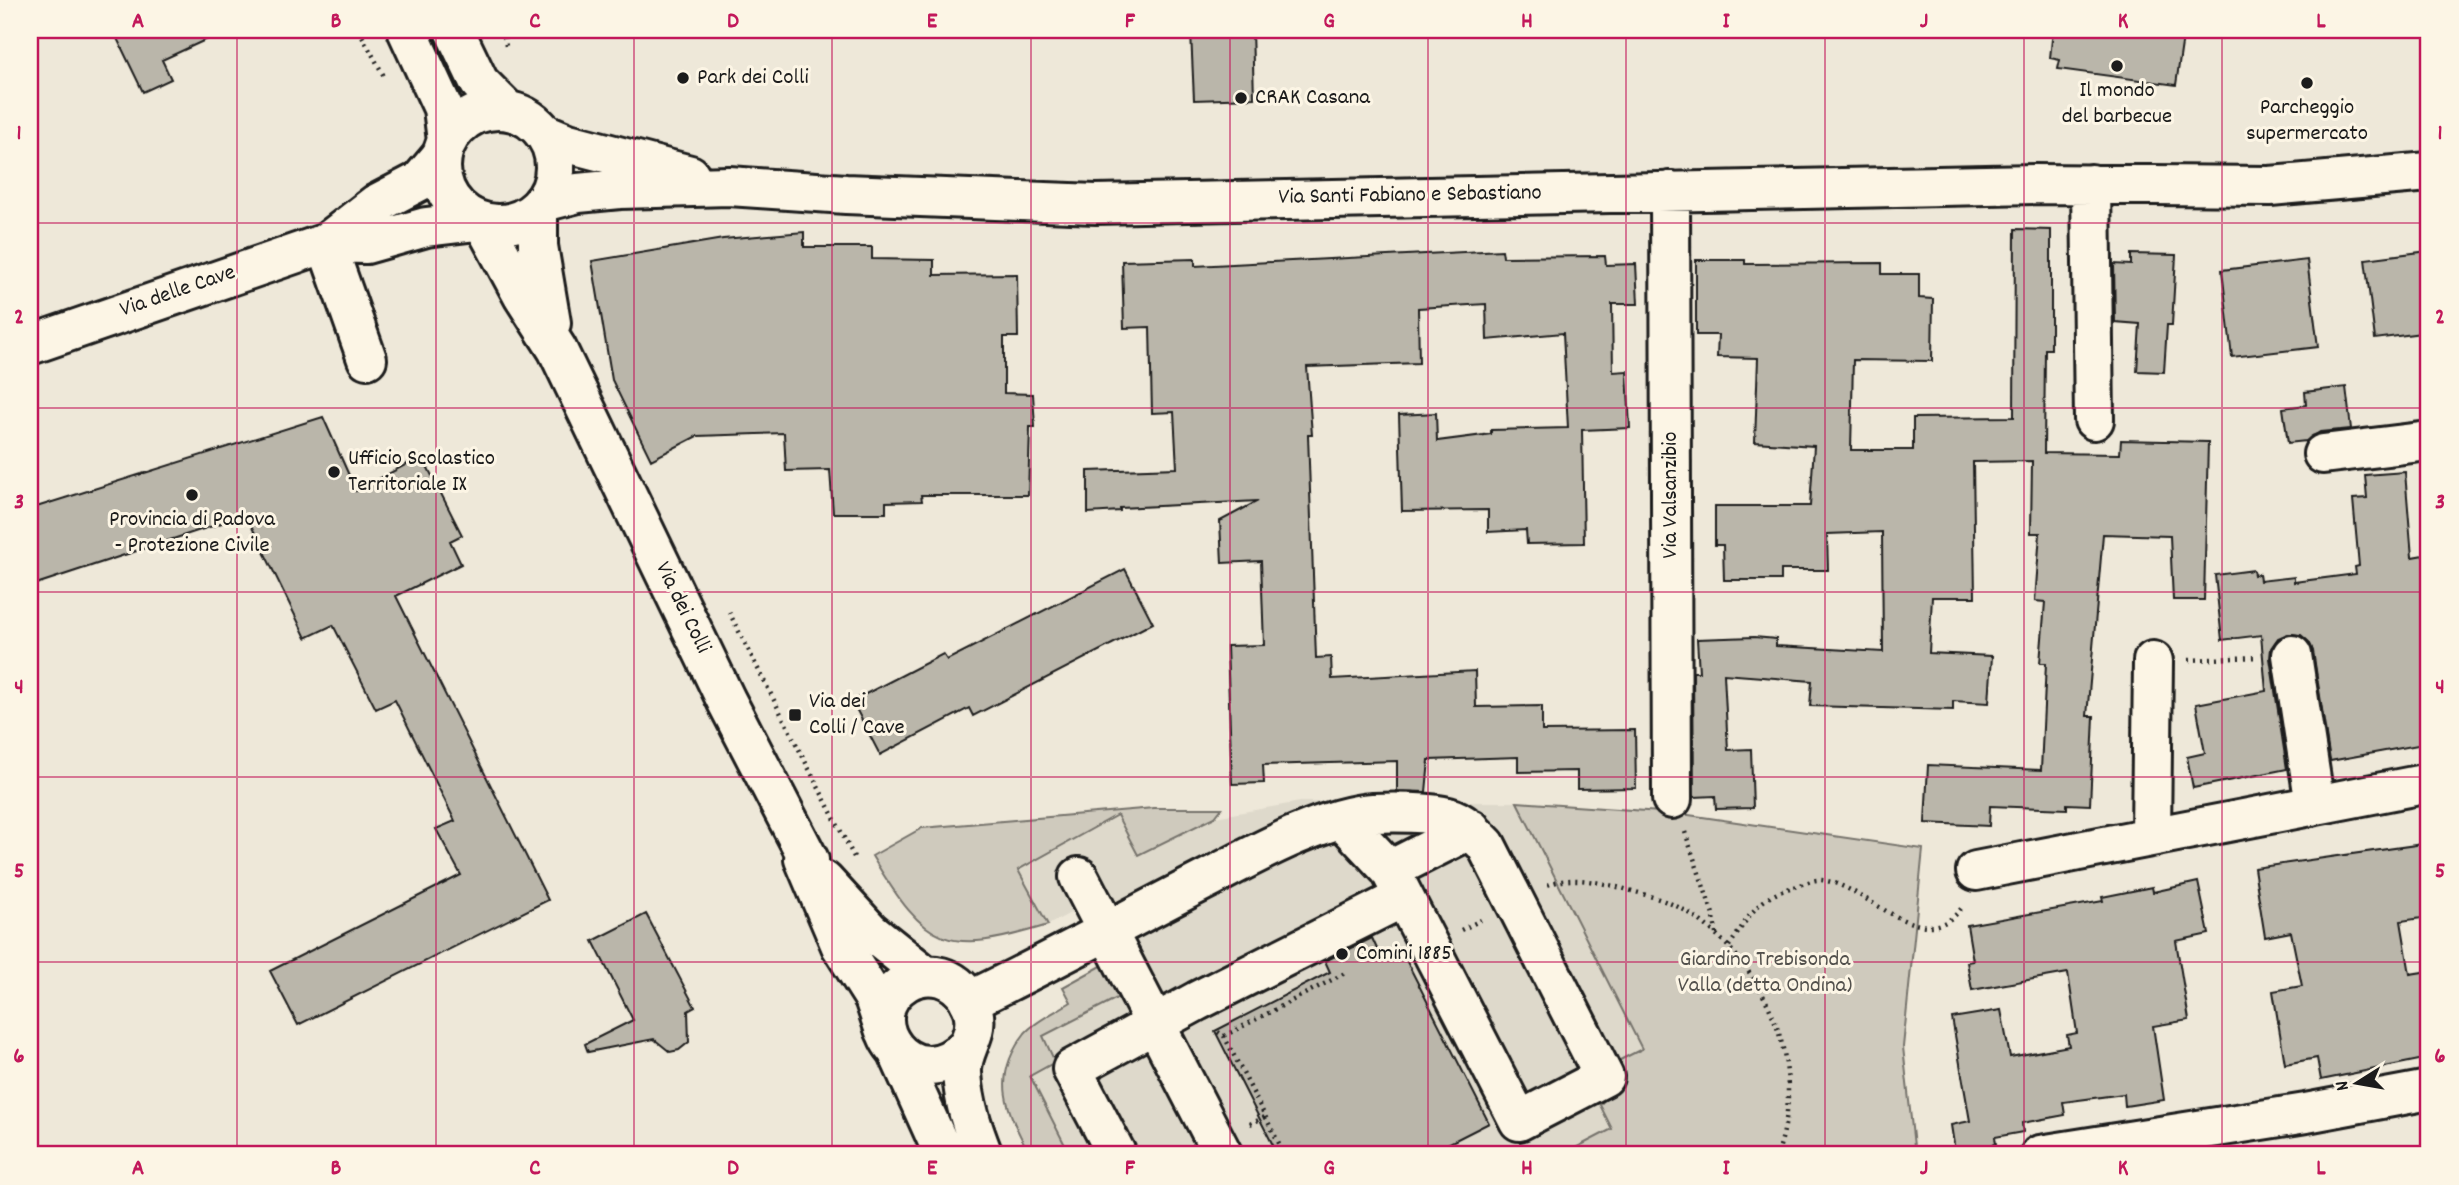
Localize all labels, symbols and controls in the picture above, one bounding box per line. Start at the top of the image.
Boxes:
text: A [132,6,144,39]
text: B [331,6,342,39]
text: C [529,6,541,39]
text: D [727,6,739,39]
text: E [927,6,938,39]
text: F [1125,6,1136,39]
text: G [1323,6,1335,39]
text: H [1521,6,1533,39]
text: I [1722,6,1730,39]
text: J [1920,6,1928,39]
text: K [2118,6,2129,39]
text: L [2316,6,2326,39]
marker: Il mondo del barbecue [2109,58,2125,74]
place label: Park dei Colli [697,62,809,95]
marker: Park dei Colli [675,70,691,86]
place label: Il mondo del barbecue [2062,75,2172,134]
marker: Parcheggio supermercato [2299,75,2315,91]
place label: CRAK Casana [1255,82,1371,115]
marker: CRAK Casana [1233,90,1249,106]
place label: Parcheggio supermercato [2246,92,2368,151]
text: 1 [16,118,22,151]
text: 1 [2437,118,2443,151]
street label: Via Santi Fabiano e Sebastiano [1278,177,1542,215]
street label: Via delle Cave [116,257,240,327]
text: 2 [14,302,24,335]
text: 2 [2435,302,2445,335]
street label: Via Valsanzibio [1655,431,1688,559]
place label: Ufficio Scolastico Territoriale IX [348,443,495,502]
marker: Ufficio Scolastico Territoriale IX [326,464,342,480]
text: 3 [14,487,24,520]
marker: Provincia di Padova - Protezione Civile [184,487,200,503]
text: 3 [2435,487,2445,520]
place label: Provincia di Padova - Protezione Civile [109,504,276,563]
street label: Via dei Colli [646,557,718,659]
text: 4 [14,672,24,705]
text: 4 [2435,672,2445,705]
place label: Via dei Colli / Cave [809,686,905,745]
marker: Via dei Colli / Cave [787,707,803,723]
text: 5 [14,856,24,889]
text: 5 [2435,856,2445,889]
place label: Comini 1885 [1356,938,1452,971]
park label: Giardino Trebisonda Valla (detta Ondina) [1678,944,1852,1003]
marker: Comini 1885 [1334,946,1350,962]
text: 6 [13,1041,25,1074]
text: 6 [2434,1041,2446,1074]
north arrow [2322,1048,2392,1118]
text: N [2330,1078,2358,1093]
text: A [132,1153,144,1185]
text: B [331,1153,342,1185]
text: C [529,1153,541,1185]
text: D [727,1153,739,1185]
text: E [927,1153,938,1185]
text: F [1125,1153,1136,1185]
text: G [1323,1153,1335,1185]
text: H [1521,1153,1533,1185]
text: I [1722,1153,1730,1185]
text: J [1920,1153,1928,1185]
text: K [2118,1153,2129,1185]
text: L [2316,1153,2326,1185]

